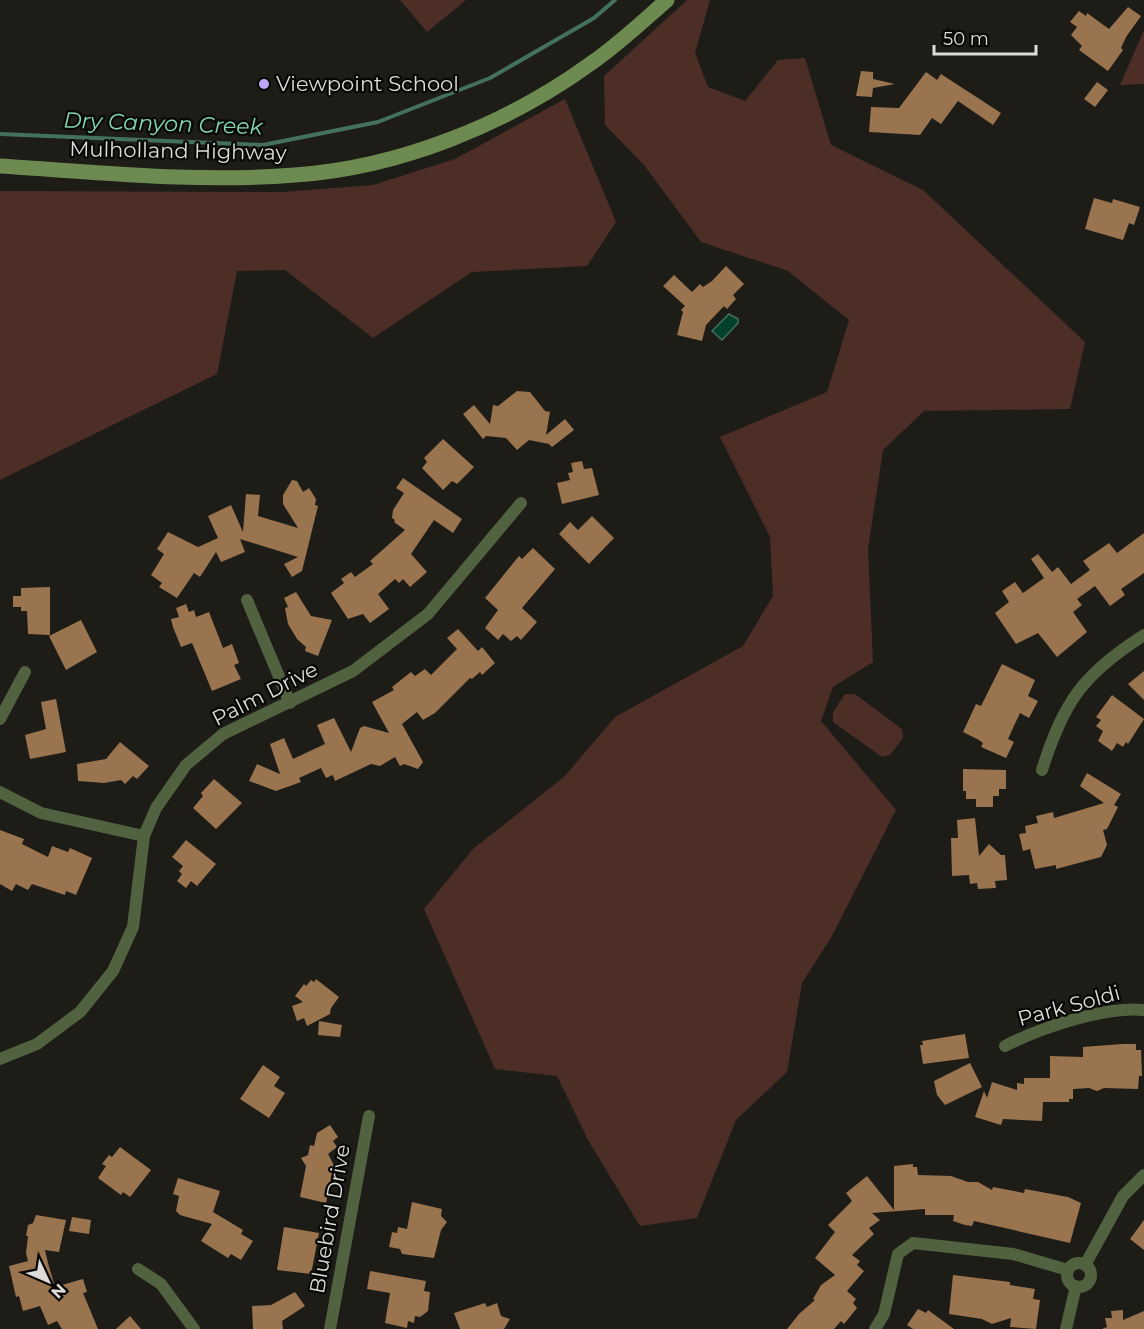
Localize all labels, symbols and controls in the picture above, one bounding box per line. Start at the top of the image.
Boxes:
scale bar [934,18,1036,56]
text: 50 m [943,28,989,50]
place label: Viewpoint School [276,71,459,96]
marker: Viewpoint School [257,77,271,91]
water label: Dry Canyon Creek [63,107,264,141]
street label: Mulholland Highway [69,136,287,165]
street label: Palm Drive [208,656,322,731]
street label: Park Soldi [1015,980,1123,1031]
street label: Bluebird Drive [304,1142,355,1295]
north arrow [18,1251,78,1311]
text: N [47,1280,70,1302]

